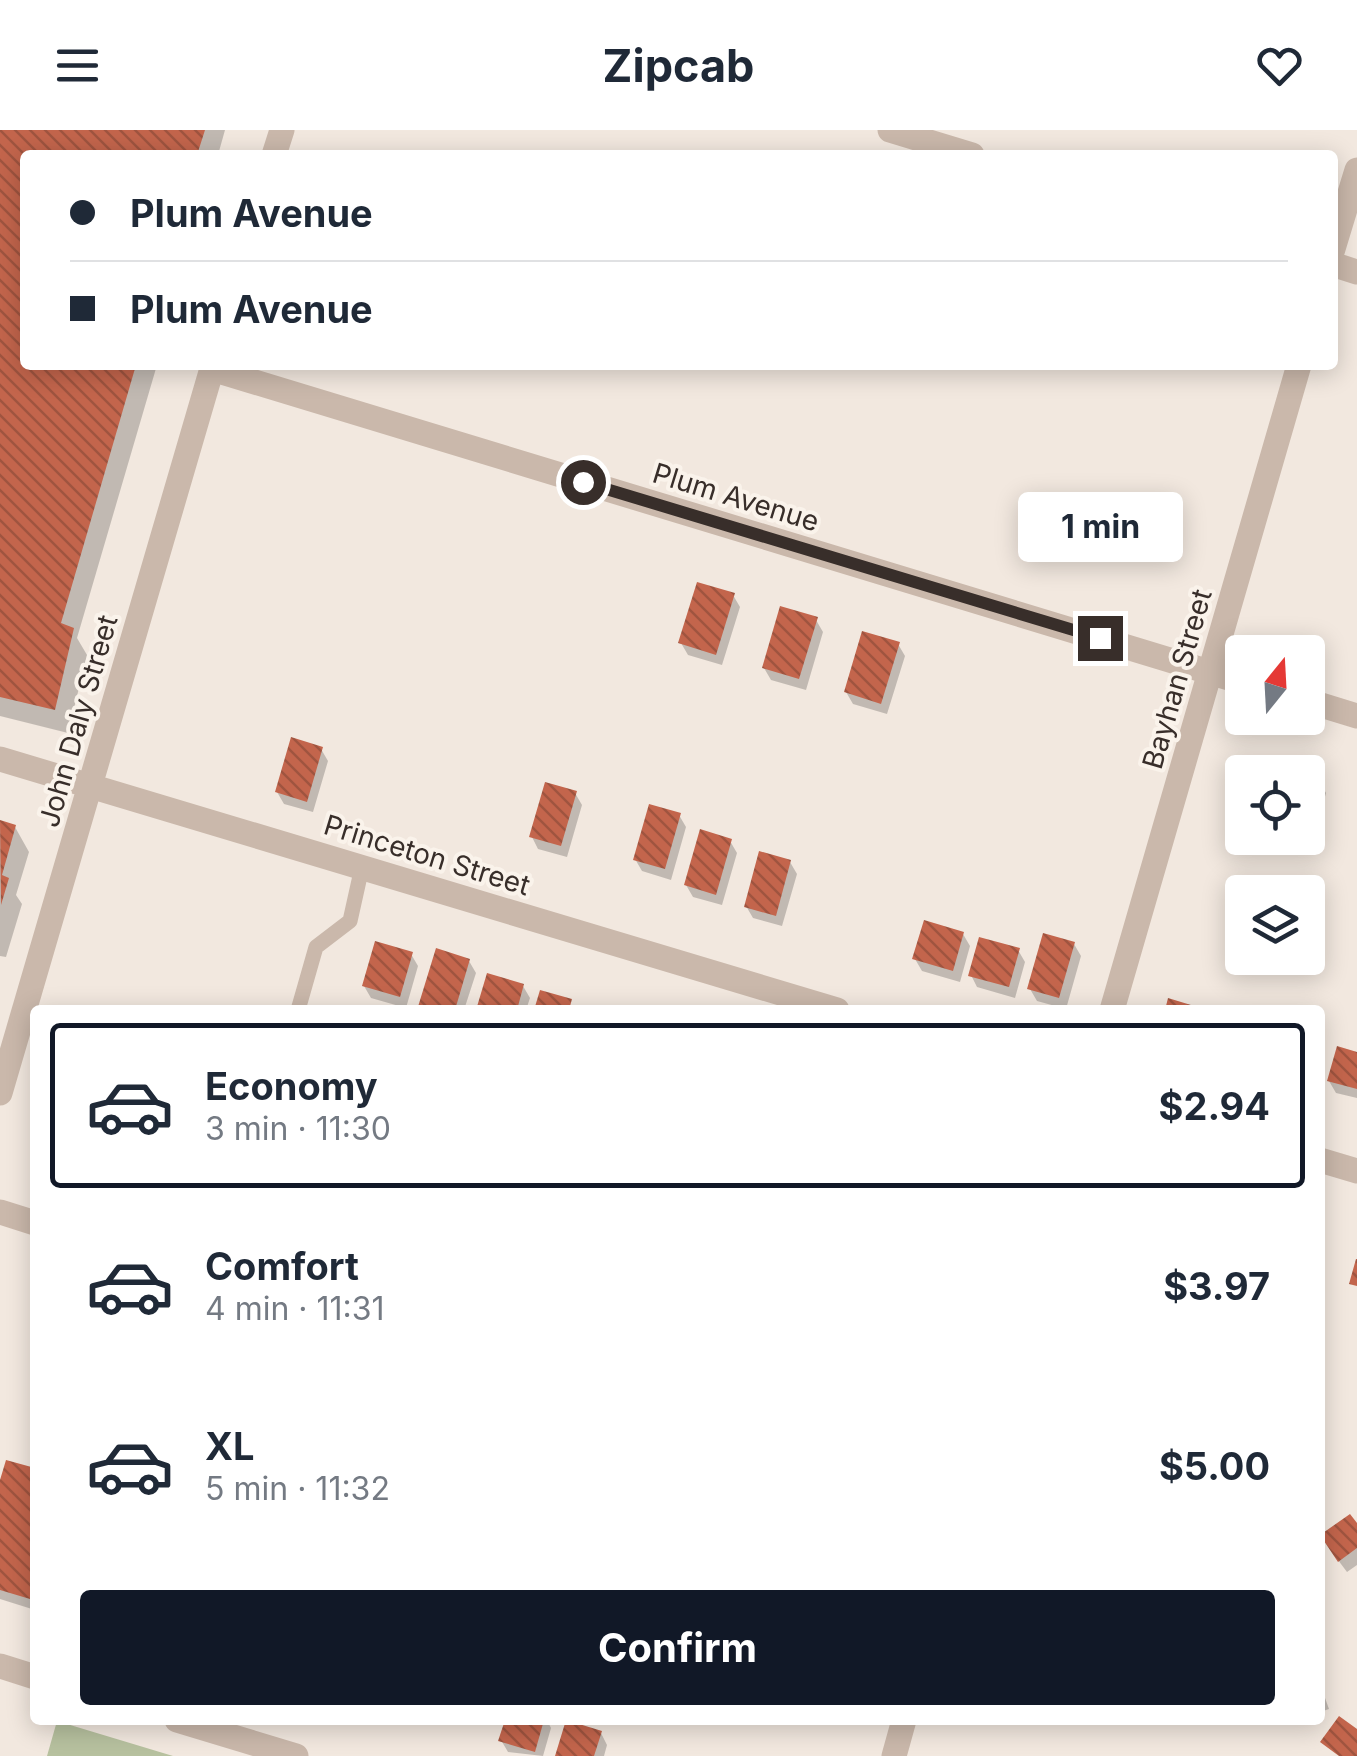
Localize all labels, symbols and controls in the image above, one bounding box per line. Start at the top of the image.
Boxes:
icon: menu [50,38,105,93]
text: Zipcab [603,38,754,93]
icon: heart [1252,38,1307,93]
text: Plum Avenue [130,190,373,236]
text: Plum Avenue [130,286,373,332]
street label: Plum Avenue [649,456,823,538]
route start [561,460,606,505]
callout: 1 min [1018,493,1182,563]
text: 1 min [1061,507,1140,546]
street label: Bayhan Street [1135,585,1219,773]
street label: John Daly Street [31,611,125,831]
route end [1078,616,1123,661]
north arrow [1225,635,1325,735]
map controls [1225,635,1325,975]
button: locate [1225,755,1325,855]
street label: Princeton Street [320,808,534,902]
button: layers [1225,875,1325,975]
icon: car [85,1061,175,1151]
text: Economy [205,1063,378,1109]
text: $2.94 [1159,1083,1270,1129]
text: 3 min · 11:30 [205,1109,391,1148]
icon: car [85,1241,175,1331]
text: Comfort [205,1243,359,1289]
text: $3.97 [1163,1263,1270,1309]
text: 4 min · 11:31 [205,1289,385,1328]
icon: car [85,1421,175,1511]
text: XL [205,1423,255,1469]
text: $5.00 [1159,1443,1270,1489]
text: 5 min · 11:32 [205,1469,390,1508]
button: Confirm [80,1590,1275,1705]

